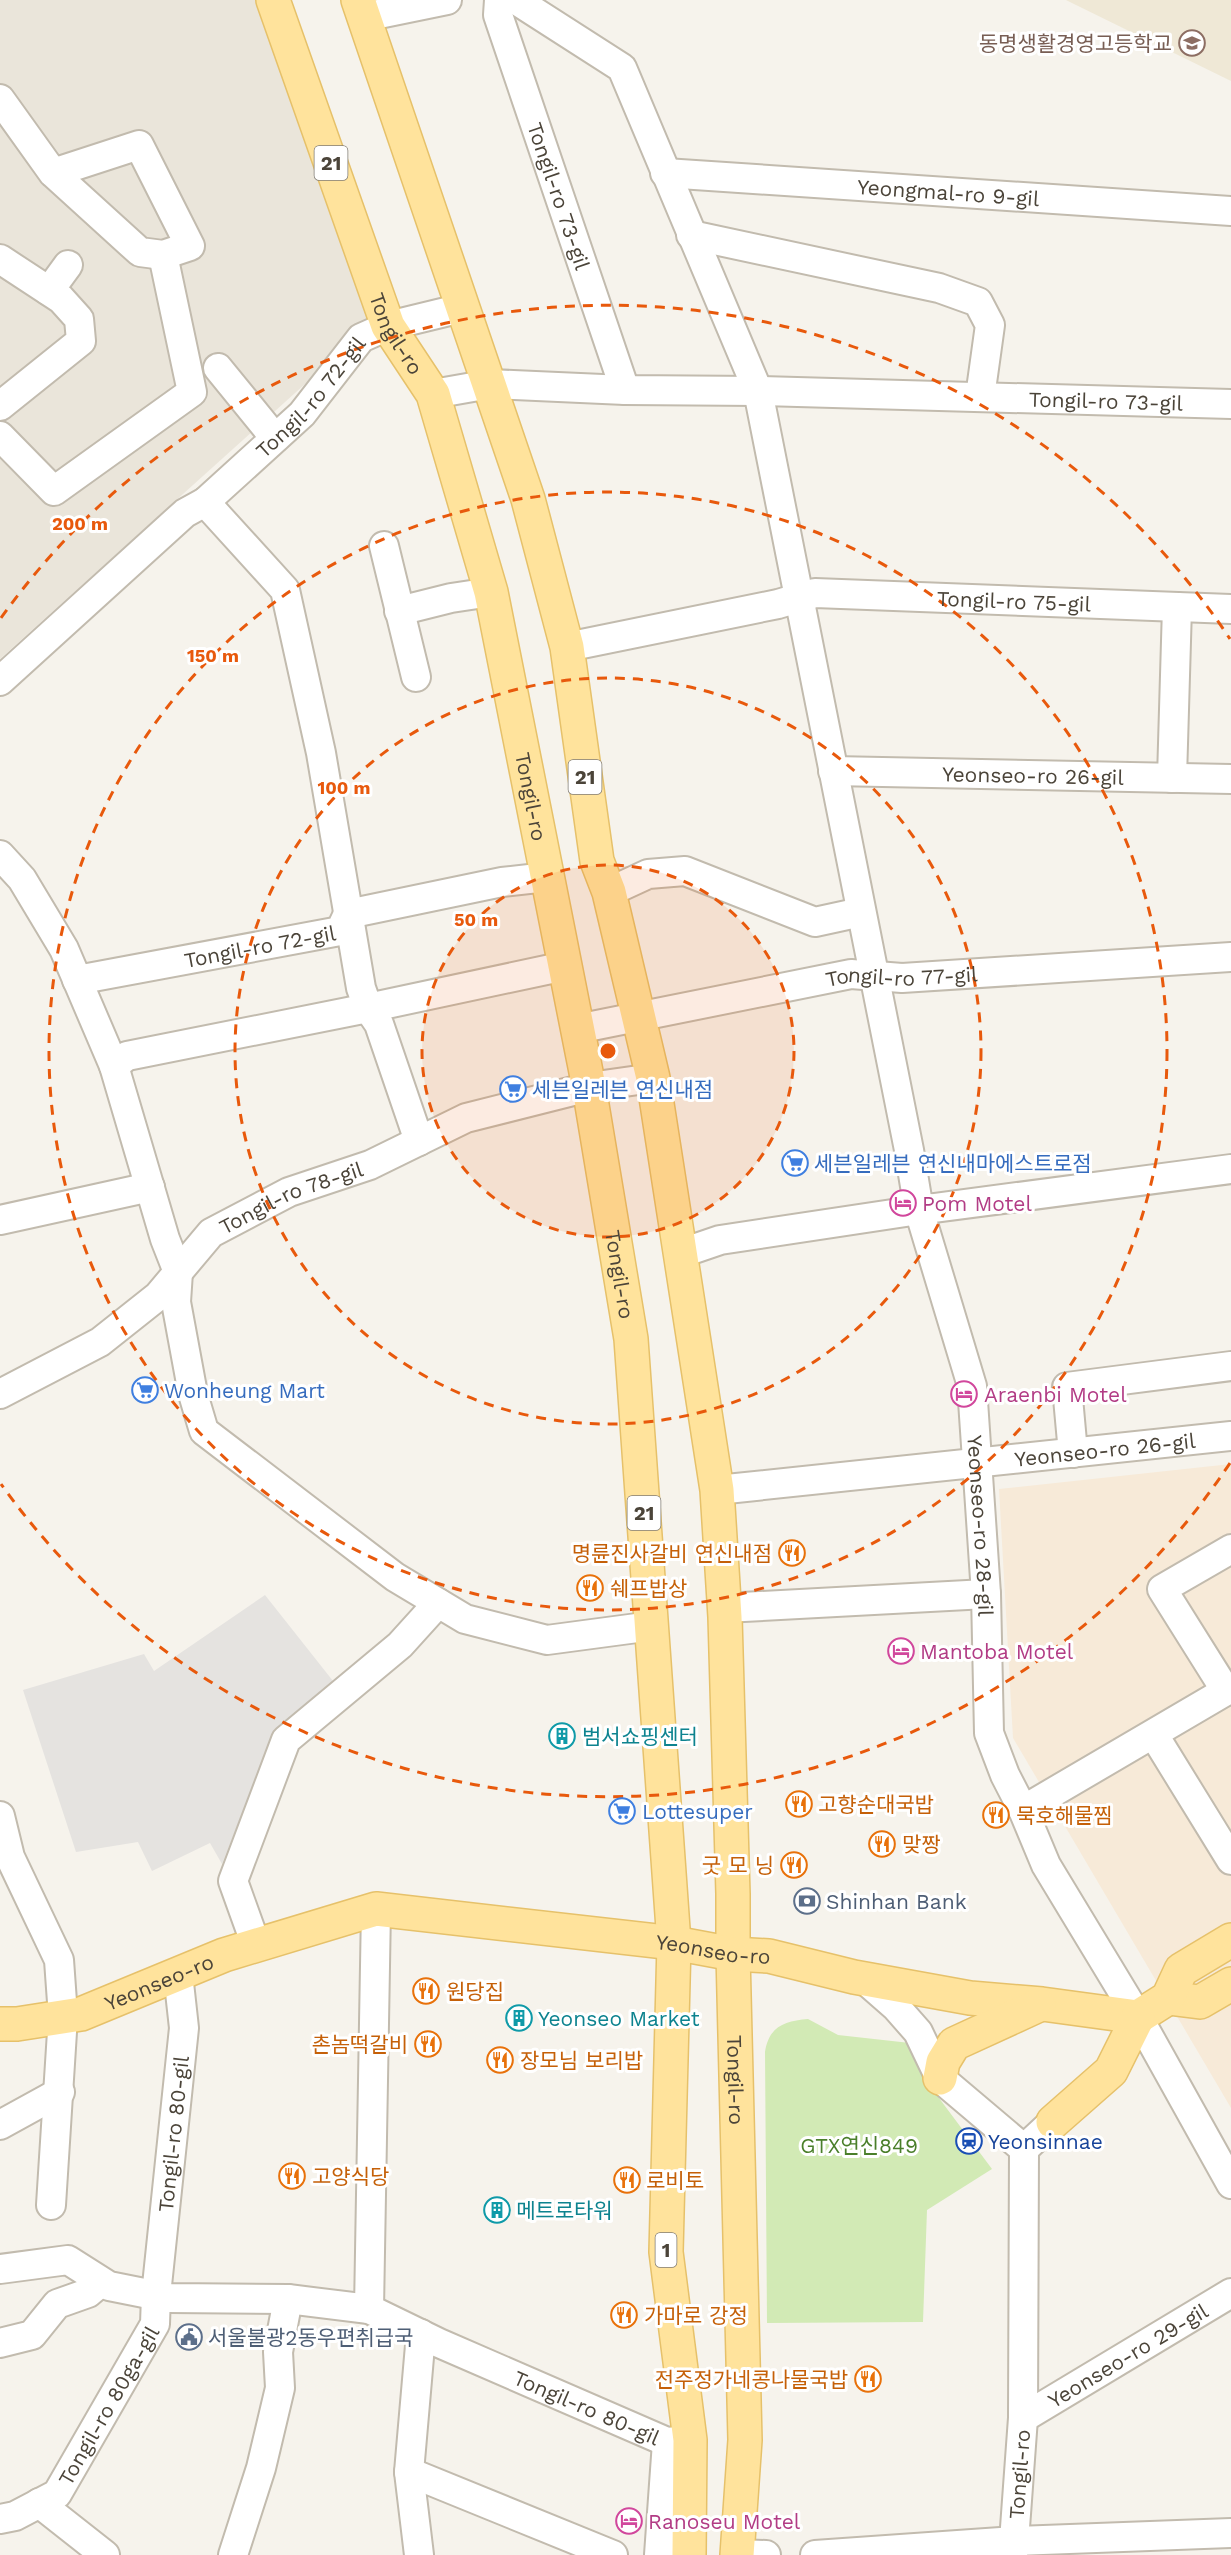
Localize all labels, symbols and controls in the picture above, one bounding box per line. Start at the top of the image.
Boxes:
school or university icon: 동명생활경영고등학교 [1177,28,1207,58]
place label: 동명생활경영고등학교 [979,31,1172,56]
street label: Tongil-ro 73-gil [523,119,596,273]
road number: 21 [314,146,348,180]
street label: Yeongmal-ro 9-gil [856,173,1041,211]
street label: Tongil-ro [365,289,429,379]
street label: Tongil-ro 72-gil [250,331,371,463]
street label: Tongil-ro 73-gil [1028,386,1184,415]
text: 200 m [52,513,108,534]
street label: Tongil-ro 75-gil [936,585,1092,616]
text: 150 m [187,645,239,666]
street label: Tongil-ro [510,750,552,843]
road number: 21 [568,760,602,794]
street label: Yeonseo-ro 26-gil [942,761,1125,789]
text: 100 m [317,777,371,798]
text: 50 m [454,909,498,930]
street label: Tongil-ro 72-gil [182,919,338,972]
street label: Tongil-ro 77-gil [823,961,979,991]
centre of rings [598,1041,618,1061]
supermarket icon: 세븐일레븐 연신내점 [498,1074,528,1104]
place label: 세븐일레븐 연신내점 [532,1077,713,1102]
supermarket icon: 세븐일레븐 연신내마에스트로점 [780,1148,810,1178]
place label: 세븐일레븐 연신내마에스트로점 [814,1151,1092,1176]
street label: Tongil-ro 78-gil [215,1156,367,1239]
hotel icon: Pom Motel [888,1188,918,1218]
place label: Pom Motel [922,1191,1032,1216]
street label: Tongil-ro [600,1228,640,1321]
supermarket icon: Wonheung Mart [130,1375,160,1405]
place label: Wonheung Mart [164,1378,325,1403]
hotel icon: Araenbi Motel [949,1379,979,1409]
place label: Araenbi Motel [984,1382,1127,1407]
street label: Yeonseo-ro 26-gil [1013,1427,1197,1471]
street label: Yeonseo-ro 28-gil [963,1434,999,1617]
road number: 21 [628,1496,660,1530]
restaurant icon: 명륜진사갈비 연신내점 [777,1538,807,1568]
place label: 명륜진사갈비 연신내점 [572,1541,772,1566]
restaurant icon: 쉐프밥상 [575,1573,605,1603]
place label: 쉐프밥상 [610,1576,687,1601]
hotel icon: Mantoba Motel [886,1636,916,1666]
place label: Mantoba Motel [920,1639,1074,1664]
building icon: 범서쇼핑센터 [547,1721,577,1751]
place label: 범서쇼핑센터 [582,1724,698,1749]
restaurant icon: 고향순대국밥 [784,1789,814,1819]
place label: 고향순대국밥 [818,1792,934,1817]
supermarket icon: Lottesuper [607,1796,637,1826]
place label: Lottesuper [642,1799,753,1824]
restaurant icon: 묵호해물찜 [981,1800,1011,1830]
place label: 묵호해물찜 [1016,1803,1113,1828]
restaurant icon: 맞짱 [867,1829,897,1859]
place label: 맞짱 [902,1832,941,1857]
restaurant icon: 굿 모 닝 [779,1850,809,1880]
place label: 굿 모 닝 [702,1853,774,1878]
bank icon: Shinhan Bank [792,1886,822,1916]
place label: Shinhan Bank [826,1889,967,1914]
street label: Yeonseo-ro [655,1929,771,1969]
street label: Yeonseo-ro [101,1948,217,2015]
restaurant icon: 원당집 [411,1976,441,2006]
place label: 원당집 [446,1979,504,2004]
building icon: Yeonseo Market [504,2003,534,2033]
place label: Yeonseo Market [538,2006,700,2031]
restaurant icon: 촌놈떡갈비 [413,2029,443,2059]
place label: 촌놈떡갈비 [311,2032,408,2057]
street label: Tongil-ro [723,2035,750,2125]
restaurant icon: 장모님 보리밥 [485,2045,515,2075]
place label: 장모님 보리밥 [520,2048,643,2073]
street label: Tongil-ro 80-gil [152,2054,194,2213]
station icon: Yeonsinnae [954,2126,984,2156]
place label: Yeonsinnae [988,2129,1103,2154]
park label: GTX연신849 [800,2133,918,2158]
restaurant icon: 고양식당 [277,2161,307,2191]
place label: 고양식당 [312,2164,389,2189]
restaurant icon: 로비토 [612,2165,642,2195]
place label: 로비토 [646,2168,704,2193]
building icon: 메트로타워 [482,2195,512,2225]
place label: 메트로타워 [516,2198,613,2223]
road number: 1 [656,2233,676,2267]
street label: Yeonseo-ro 29-gil [1043,2297,1212,2413]
restaurant icon: 가마로 강정 [609,2300,639,2330]
place label: 가마로 강정 [644,2303,748,2328]
street label: Tongil-ro 80ga-gil [52,2321,164,2489]
public building icon: 서울불광2동우편취급국 [174,2322,204,2352]
place label: 서울불광2동우편취급국 [208,2325,413,2350]
street label: Tongil-ro 80-gil [510,2364,664,2450]
restaurant icon: 전주정가네콩나물국밥 [853,2364,883,2394]
place label: 전주정가네콩나물국밥 [655,2367,848,2392]
street label: Tongil-ro [1003,2428,1035,2520]
hotel icon: Ranoseu Motel [614,2506,644,2536]
place label: Ranoseu Motel [648,2509,801,2534]

